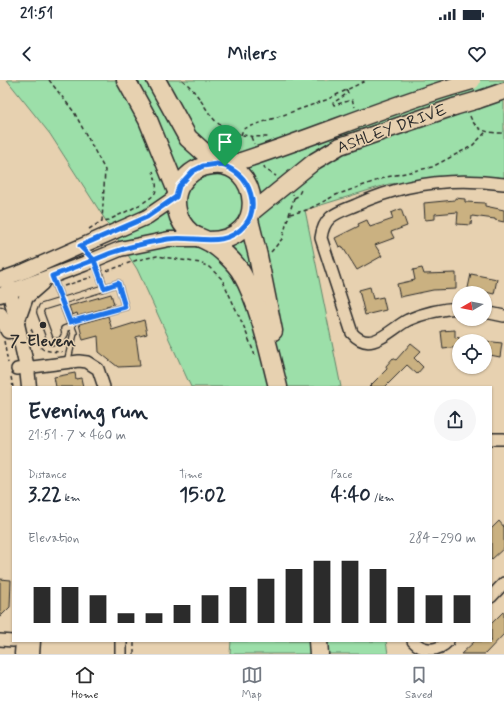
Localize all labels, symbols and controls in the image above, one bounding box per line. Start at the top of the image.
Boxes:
text: 21:51 [20,4,53,24]
text: Milers [227,42,277,66]
icon: back [16,43,38,65]
icon: heart [466,43,488,65]
street label: ASHLEY DRIVE [334,99,450,159]
pin [208,125,242,166]
icon: arrive [214,131,236,153]
north arrow [452,286,492,326]
map controls [452,286,492,374]
marker: 7-Eleven [38,320,48,330]
place label: 7-Eleven [10,331,76,352]
button: locate [452,334,492,374]
text: Evening run [28,398,148,426]
button: share [434,399,476,441]
text: 21:51 · 7 × 460 m [28,427,126,444]
text: Distance [28,468,67,482]
text: Time [179,468,202,482]
text: Pace [331,468,353,482]
text: 3.22 [28,482,62,509]
text: 15:02 [179,482,226,509]
text: 4:40 [331,482,371,509]
text: km [62,491,81,505]
text: /km [371,491,395,505]
text: Elevation [28,530,79,547]
text: 284–290 m [409,530,476,547]
tab: Home [71,664,98,702]
tab: Map [241,664,263,702]
tab: Saved [405,664,433,702]

